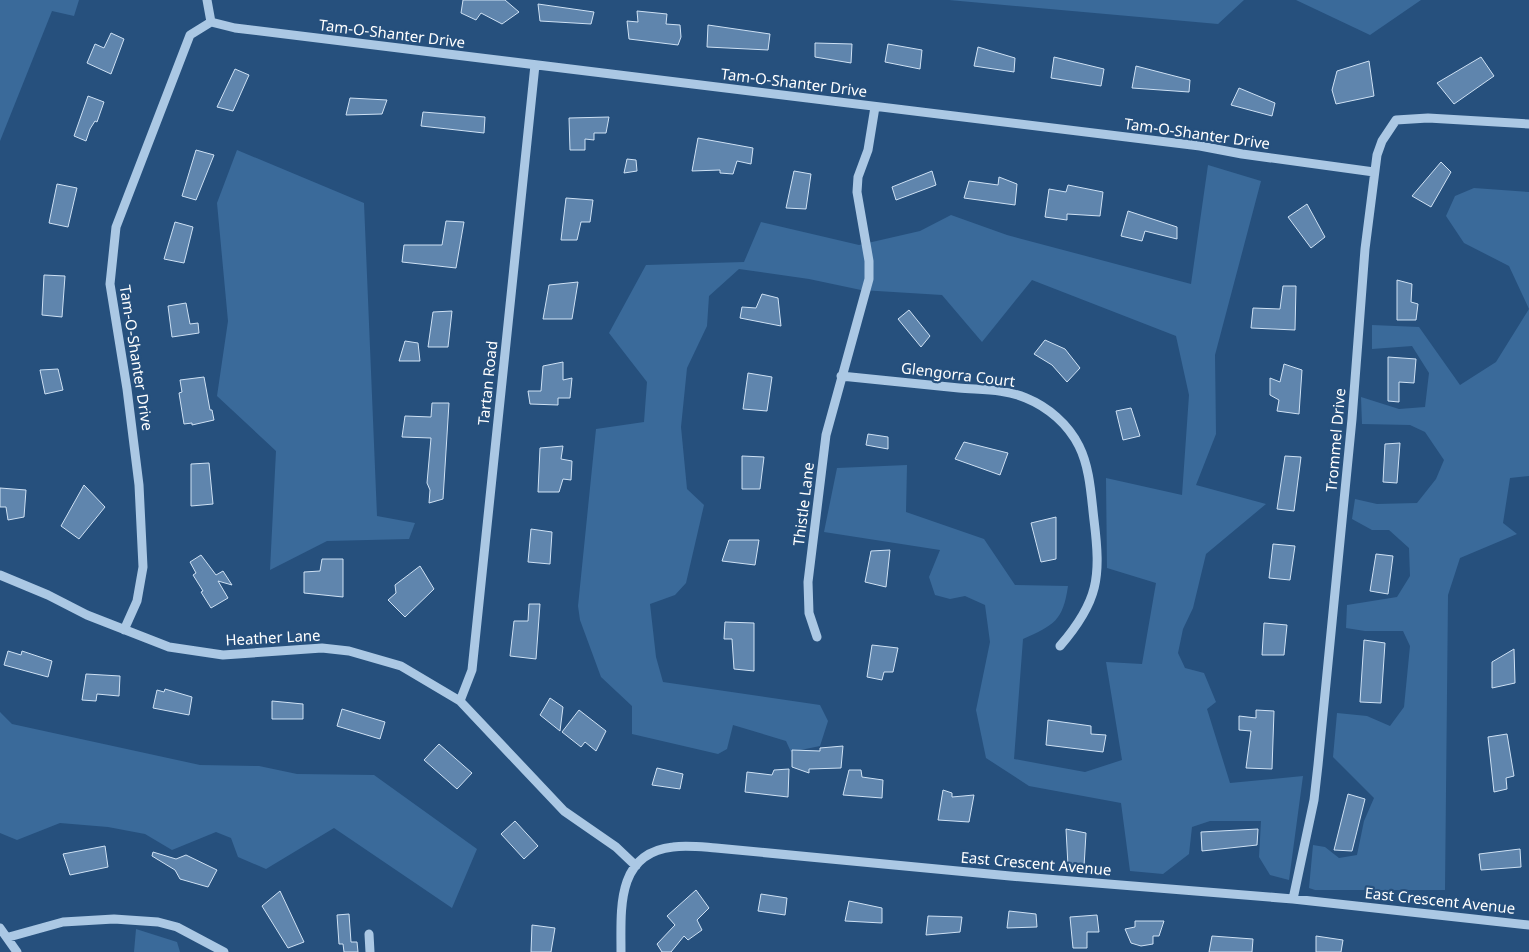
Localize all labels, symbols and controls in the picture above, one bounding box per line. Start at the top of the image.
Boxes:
street label: Tam-O-Shanter Drive [318,14,466,52]
street label: Tam-O-Shanter Drive [720,63,868,101]
street label: Tam-O-Shanter Drive [1123,113,1271,153]
street label: Tam-O-Shanter Drive [116,284,158,432]
street label: Tartan Road [473,340,501,426]
street label: Glengorra Court [900,357,1017,391]
street label: Trommel Drive [1321,387,1349,493]
street label: Thistle Lane [788,461,818,547]
street label: Heather Lane [225,625,321,649]
street label: East Crescent Avenue [960,846,1112,880]
street label: East Crescent Avenue [1364,882,1516,918]

